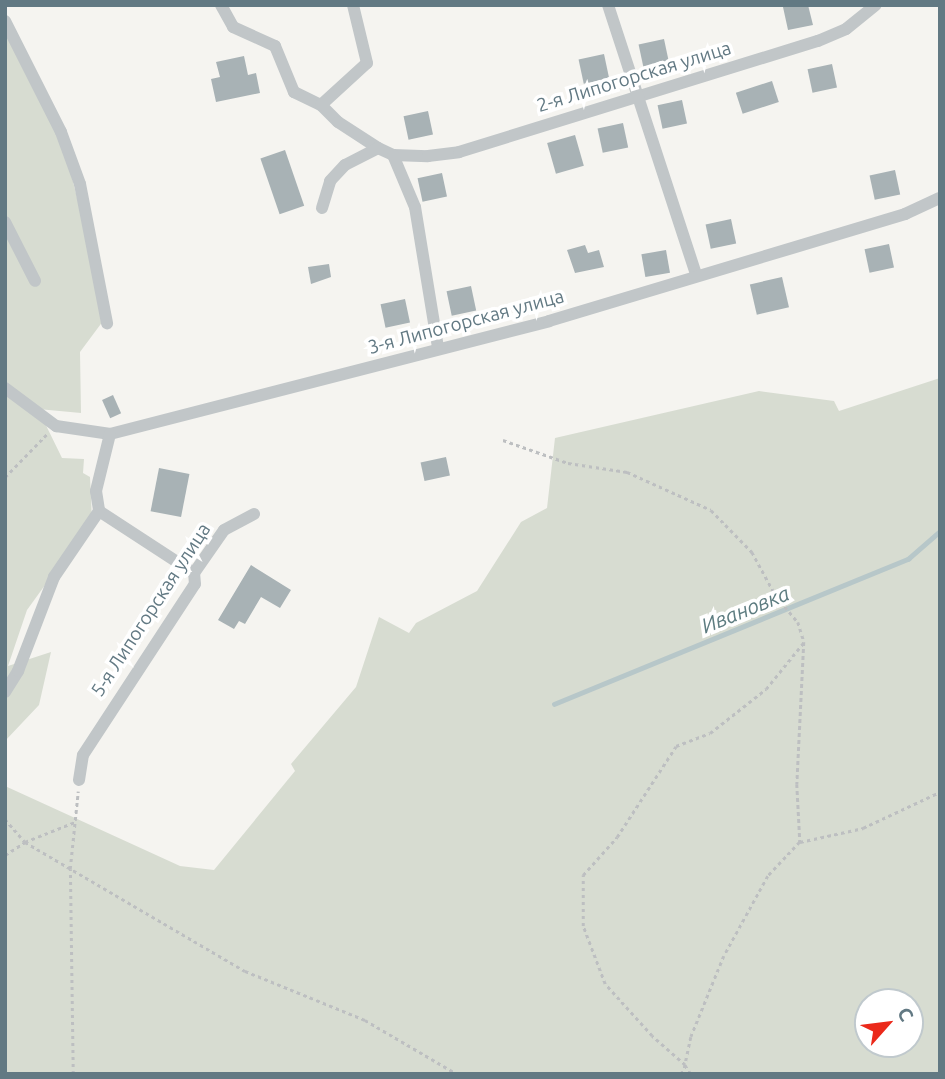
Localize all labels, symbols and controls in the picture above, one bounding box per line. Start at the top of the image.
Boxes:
street label: 2-я Липогорская улица [534,37,734,117]
street label: 3-я Липогорская улица [365,285,567,359]
street label: 5-я Липогорская улица [86,519,216,701]
water label: Ивановка [697,580,793,638]
north arrow [854,988,924,1058]
text: С [893,1004,918,1025]

